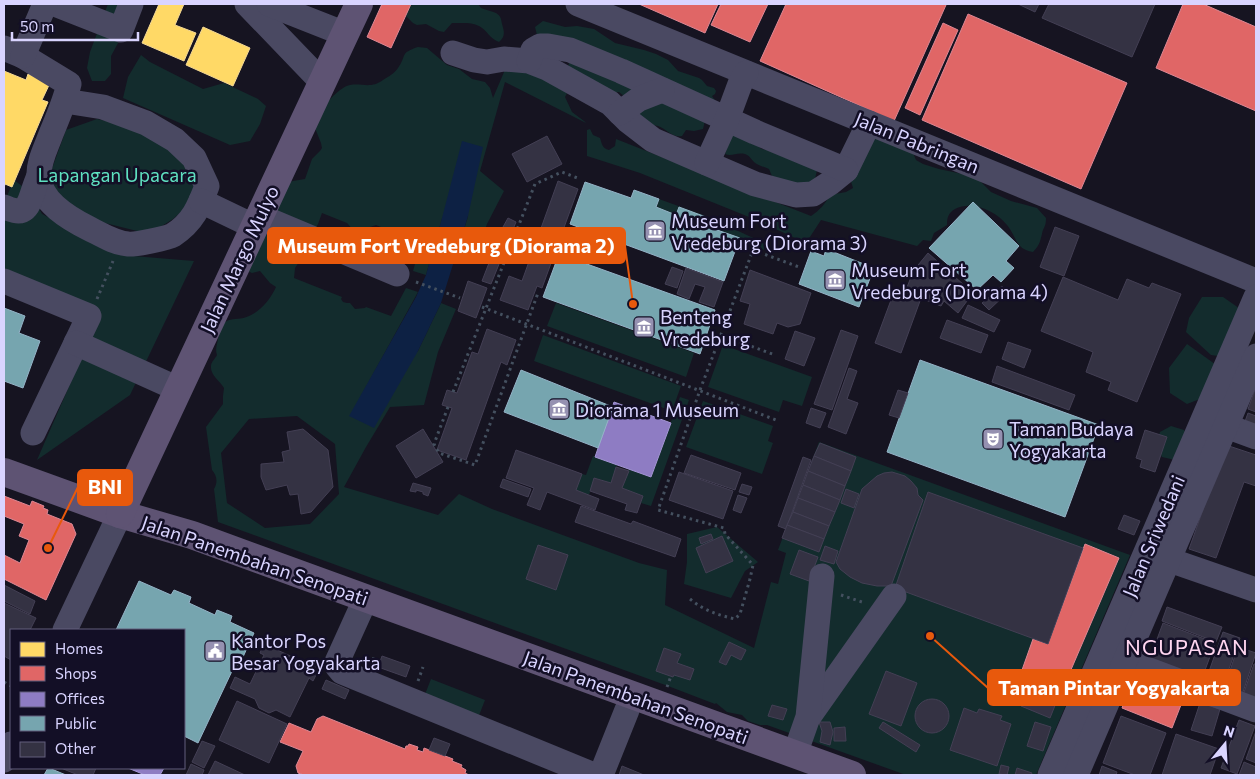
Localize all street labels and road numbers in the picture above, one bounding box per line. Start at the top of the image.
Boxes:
street label: Jalan Pabringan [851,107,983,177]
street label: Jalan Margo Mulyo [195,182,283,336]
street label: Jalan Sriwedani [1117,472,1189,600]
street label: Jalan Panembahan Senopati [139,510,371,610]
street label: Jalan Panembahan Senopati [520,646,752,748]

